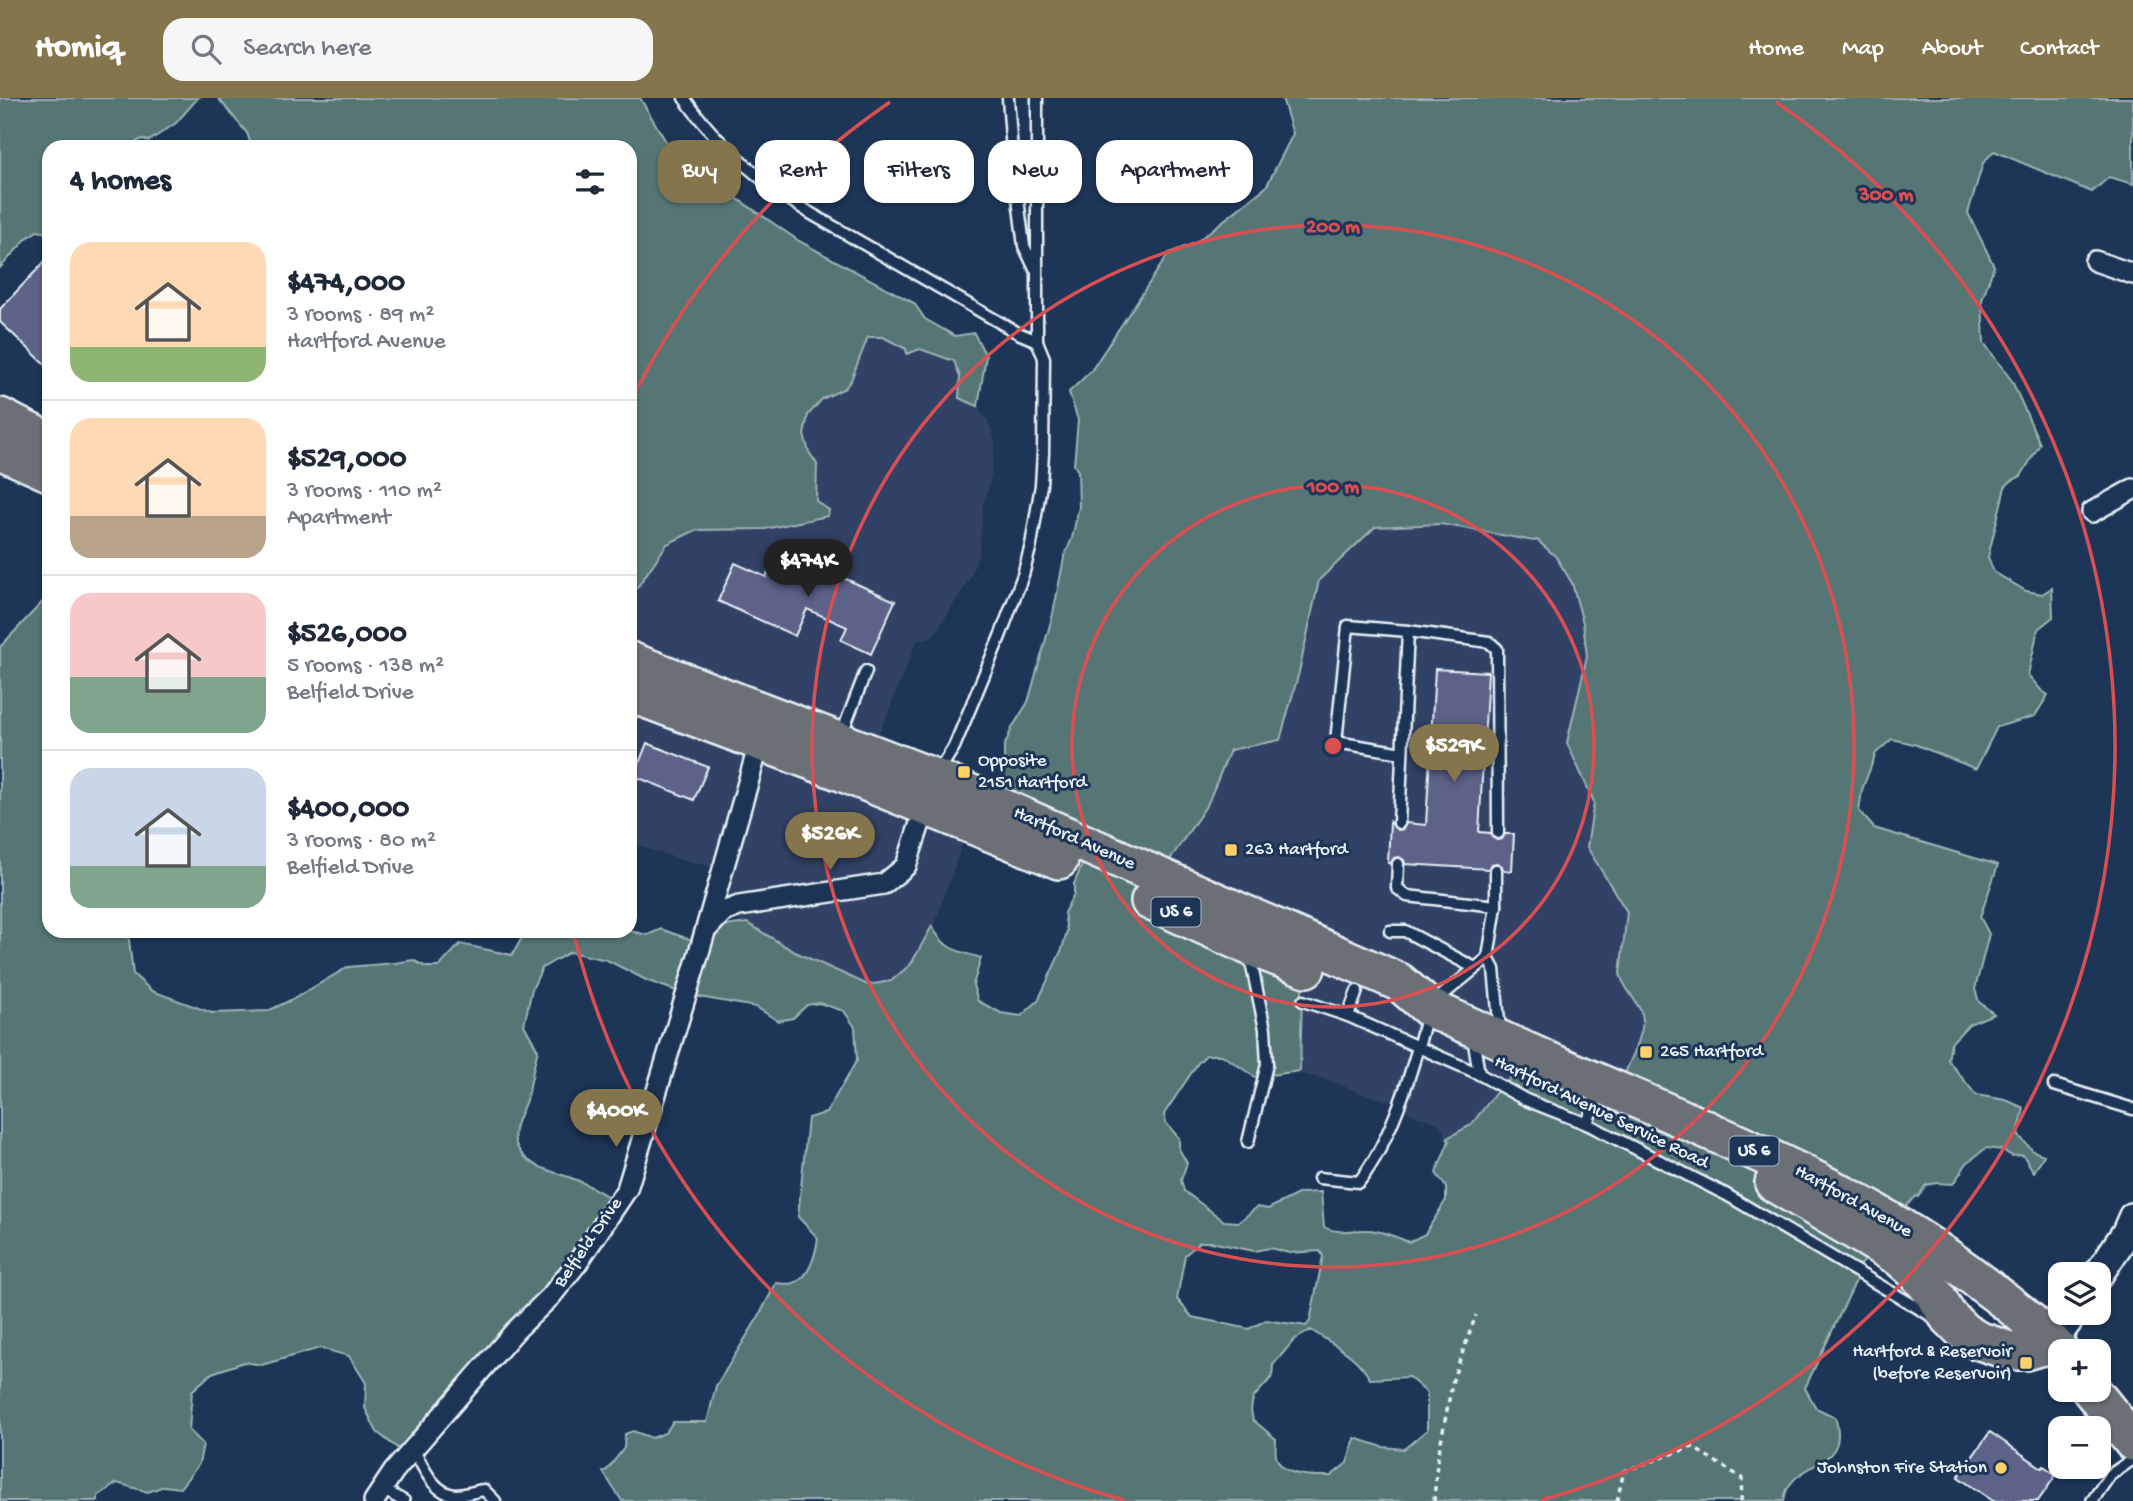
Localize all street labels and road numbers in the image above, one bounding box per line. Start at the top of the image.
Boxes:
street label: Hartford Avenue [1009,802,1139,876]
road number: US 6 [1152,898,1200,926]
street label: Hartford Avenue Service Road [1490,1051,1714,1176]
road number: US 6 [1730,1136,1778,1166]
street label: Hartford Avenue [1790,1160,1916,1244]
street label: Belfield Drive [549,1193,629,1293]

